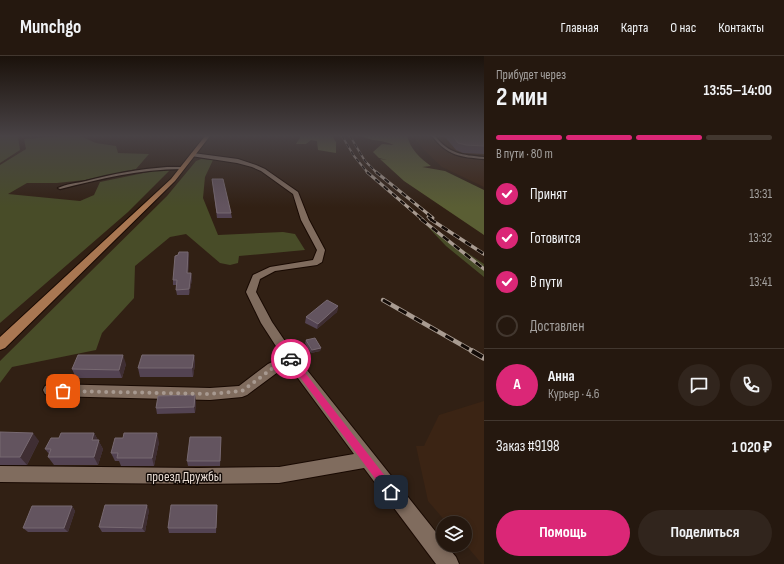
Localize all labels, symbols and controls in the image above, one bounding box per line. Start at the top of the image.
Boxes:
text: Munchgo [20,16,81,39]
text: Главная [561,19,599,36]
text: Карта [621,19,648,36]
text: О нас [670,19,696,36]
text: Контакты [718,19,764,36]
text: Прибудет через [496,67,566,83]
text: 13:55–14:00 [704,81,772,100]
text: 2 мин [496,82,548,113]
text: В пути · 80 m [496,146,553,162]
icon: check [496,183,518,205]
text: Принят [530,185,567,204]
text: 13:31 [750,186,772,202]
icon: check [496,227,518,249]
text: Готовится [530,229,581,248]
text: 13:32 [749,230,772,246]
icon: check [496,271,518,293]
text: В пути [530,273,562,292]
text: 13:41 [750,274,772,290]
text: Доставлен [530,317,584,336]
courier [271,339,311,379]
icon: car [280,348,302,370]
button: chat [678,364,720,406]
button: phone [730,364,772,406]
text: Анна [548,367,575,386]
pin [46,374,80,408]
text: А [513,375,521,394]
icon: bag [52,380,74,402]
text: Курьер · 4.6 [548,386,599,402]
text: Заказ #9198 [496,437,560,456]
text: 1 020 ₽ [732,438,772,457]
street label: проезд Дружбы [147,468,221,485]
pin [374,475,408,509]
icon: home [380,481,402,503]
button: Помощь [496,510,630,556]
button: Поделиться [638,510,772,556]
map controls [436,516,472,552]
button: layers [436,516,472,552]

